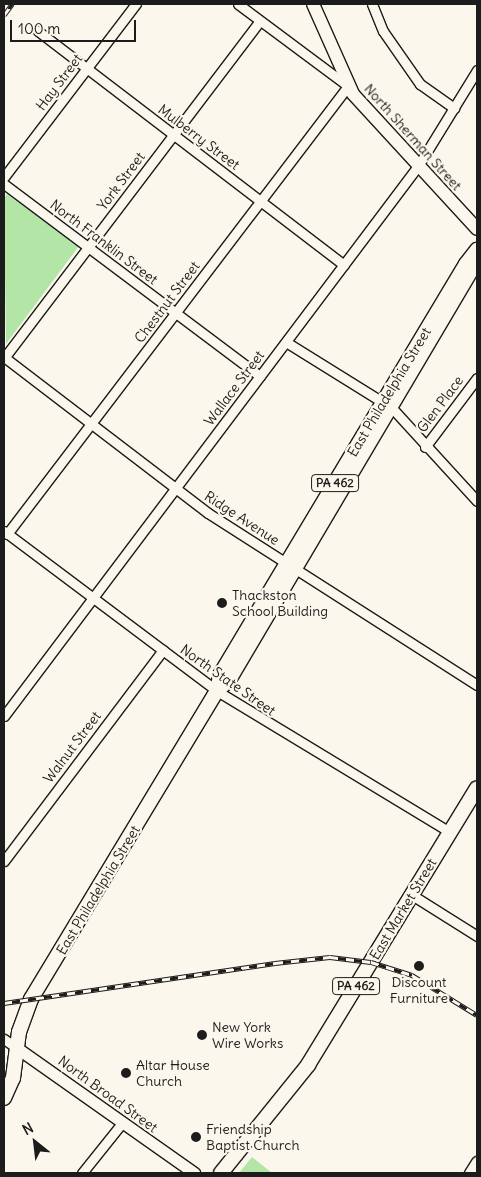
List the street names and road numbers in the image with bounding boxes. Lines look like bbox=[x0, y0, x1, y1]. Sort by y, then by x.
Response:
street label: Hay Street bbox=[32, 50, 86, 114]
street label: North Sherman Street bbox=[361, 80, 465, 194]
street label: Mulberry Street bbox=[155, 101, 243, 173]
street label: York Street bbox=[94, 149, 148, 213]
street label: North Franklin Street bbox=[47, 196, 161, 288]
street label: Chestnut Street bbox=[131, 258, 203, 346]
street label: East Philadelphia Street bbox=[344, 324, 434, 460]
street label: Wallace Street bbox=[200, 347, 268, 429]
street label: Glen Place bbox=[413, 373, 467, 435]
road number: PA 462 bbox=[310, 473, 360, 492]
street label: Ridge Avenue bbox=[201, 488, 283, 548]
street label: North State Street bbox=[177, 641, 279, 719]
street label: Walnut Street bbox=[40, 708, 104, 786]
street label: East Philadelphia Street bbox=[53, 822, 143, 958]
street label: East Market Street bbox=[366, 855, 440, 963]
road number: PA 462 bbox=[331, 976, 381, 996]
street label: North Broad Street bbox=[55, 1052, 161, 1136]

